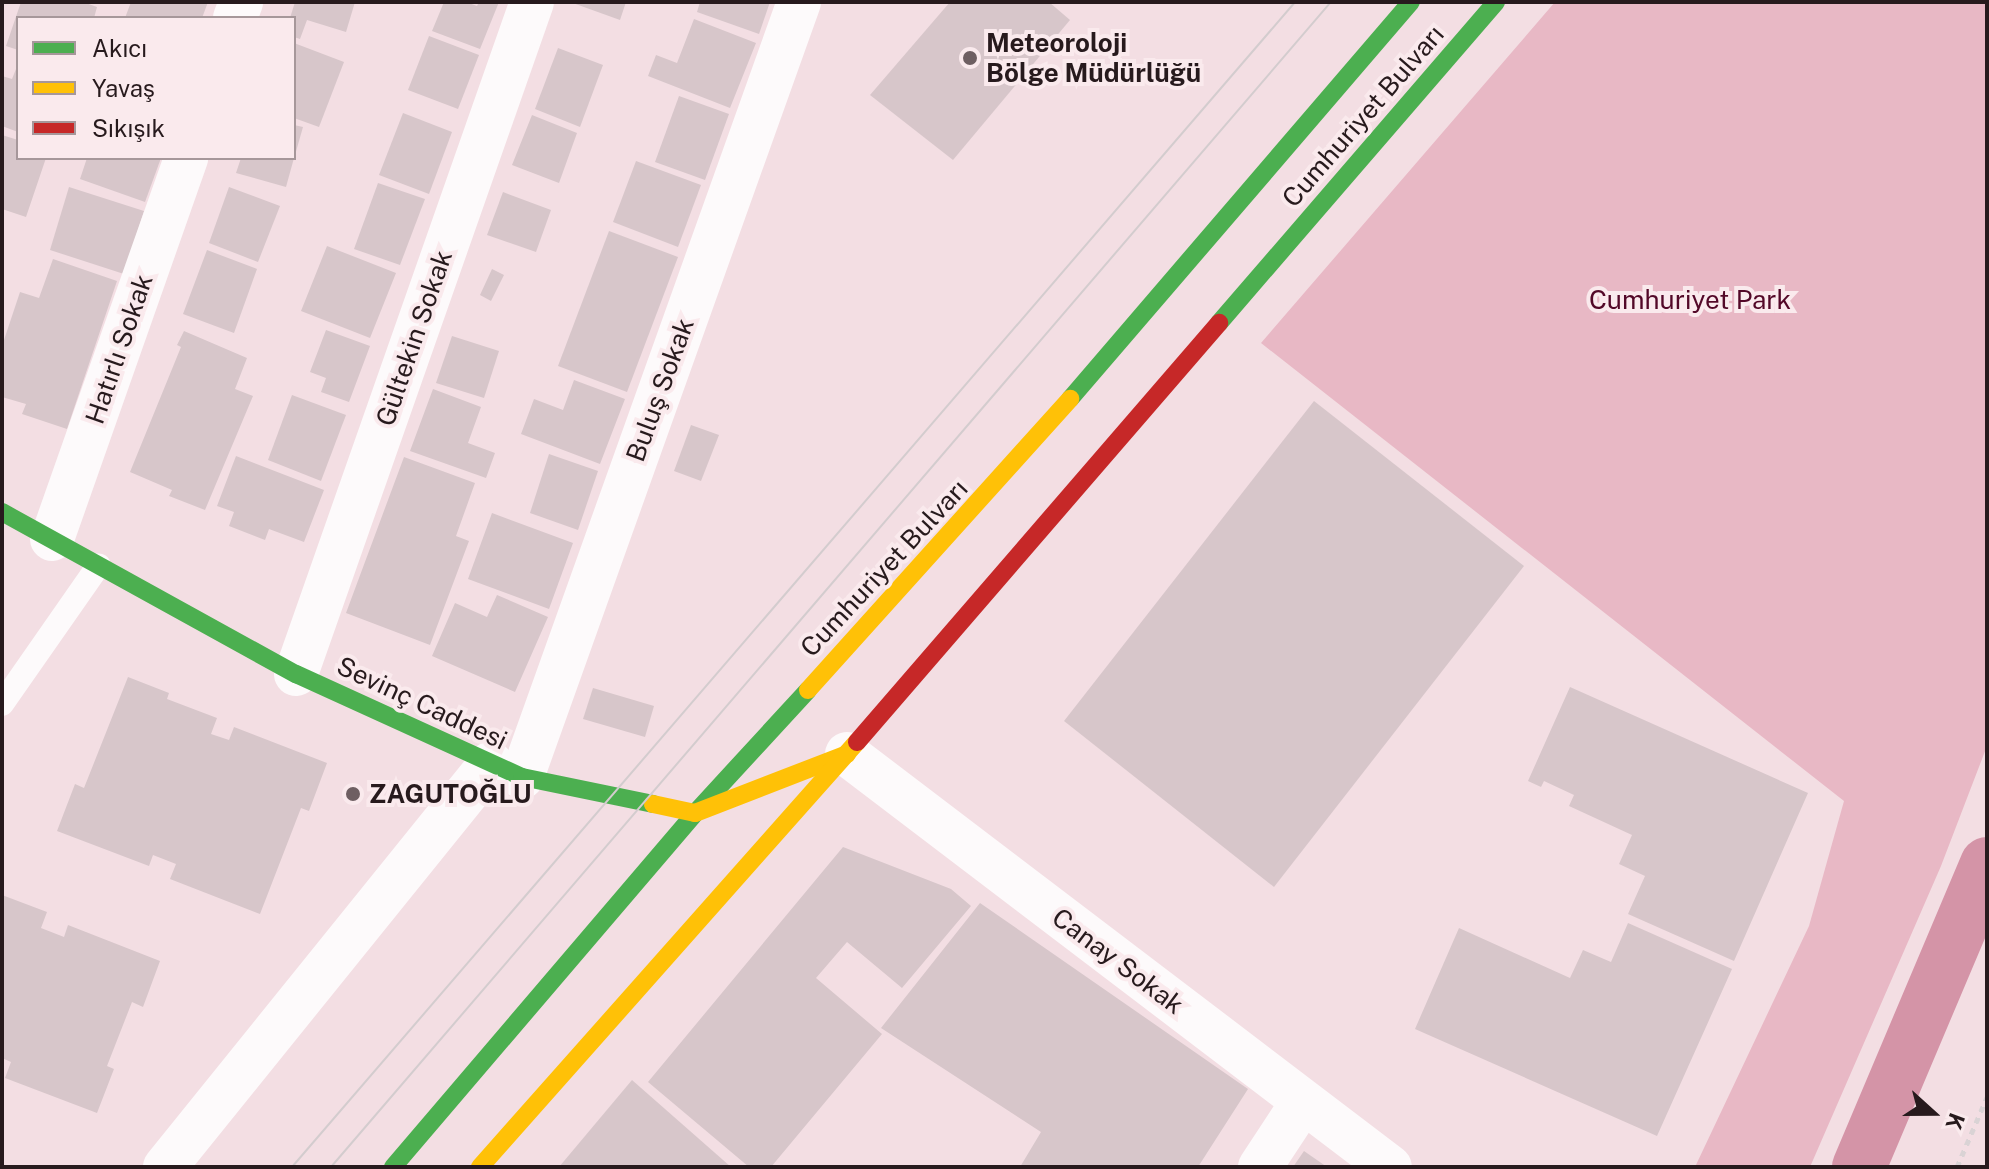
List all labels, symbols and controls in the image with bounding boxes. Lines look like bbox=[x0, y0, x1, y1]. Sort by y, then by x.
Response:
legend bbox=[16, 16, 296, 160]
street label: Cumhuriyet Bulvarı bbox=[1276, 19, 1450, 213]
place label: Meteoroloji Bölge Müdürlüğü bbox=[986, 27, 1201, 88]
text: Akıcı bbox=[92, 34, 147, 62]
marker: Meteoroloji Bölge Müdürlüğü bbox=[961, 49, 979, 67]
text: Yavaş bbox=[92, 74, 155, 102]
text: Sıkışık bbox=[92, 114, 165, 142]
street label: Gültekin Sokak bbox=[369, 246, 459, 430]
street label: Hatırlı Sokak bbox=[79, 270, 159, 428]
park label: Cumhuriyet Park bbox=[1589, 284, 1791, 316]
street label: Buluş Sokak bbox=[620, 314, 700, 466]
street label: Cumhuriyet Bulvarı bbox=[794, 473, 974, 663]
street label: Sevinç Caddesi bbox=[332, 650, 512, 756]
place label: ZAGUTOĞLU bbox=[369, 778, 532, 810]
marker: ZAGUTOĞLU bbox=[344, 785, 362, 803]
street label: Canay Sokak bbox=[1046, 901, 1190, 1021]
north arrow bbox=[1893, 1073, 1973, 1153]
text: K bbox=[1940, 1110, 1970, 1134]

